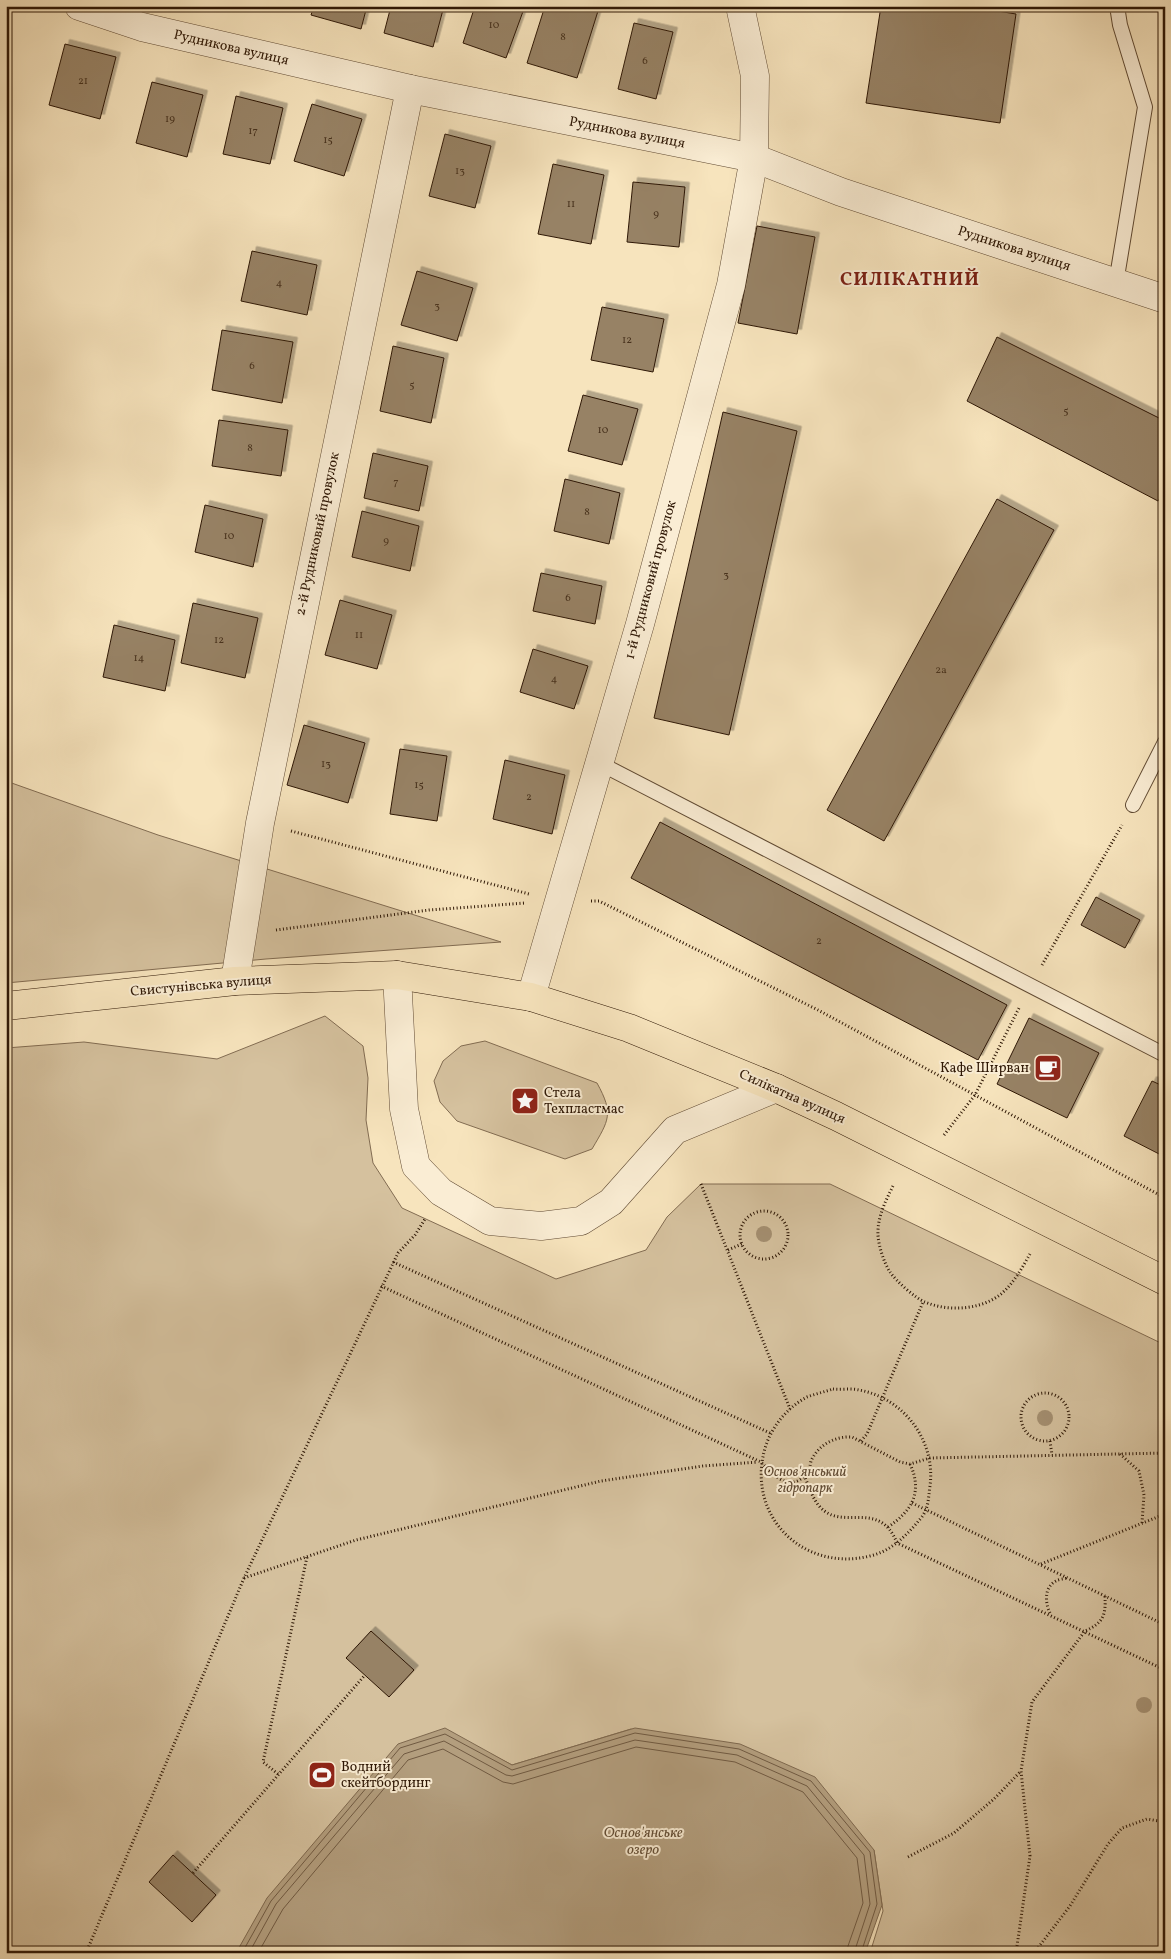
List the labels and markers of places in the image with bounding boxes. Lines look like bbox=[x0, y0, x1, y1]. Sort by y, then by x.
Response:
cafe icon: Кафе Ширван bbox=[1033, 1053, 1063, 1083]
place label: Кафе Ширван bbox=[940, 1059, 1029, 1078]
place label: Стела Техпластмас bbox=[544, 1084, 624, 1119]
place icon: Стела Техпластмас bbox=[510, 1086, 540, 1116]
place label: Водний скейтбординг bbox=[341, 1758, 431, 1793]
sports icon: Водний скейтбординг bbox=[307, 1760, 337, 1790]

